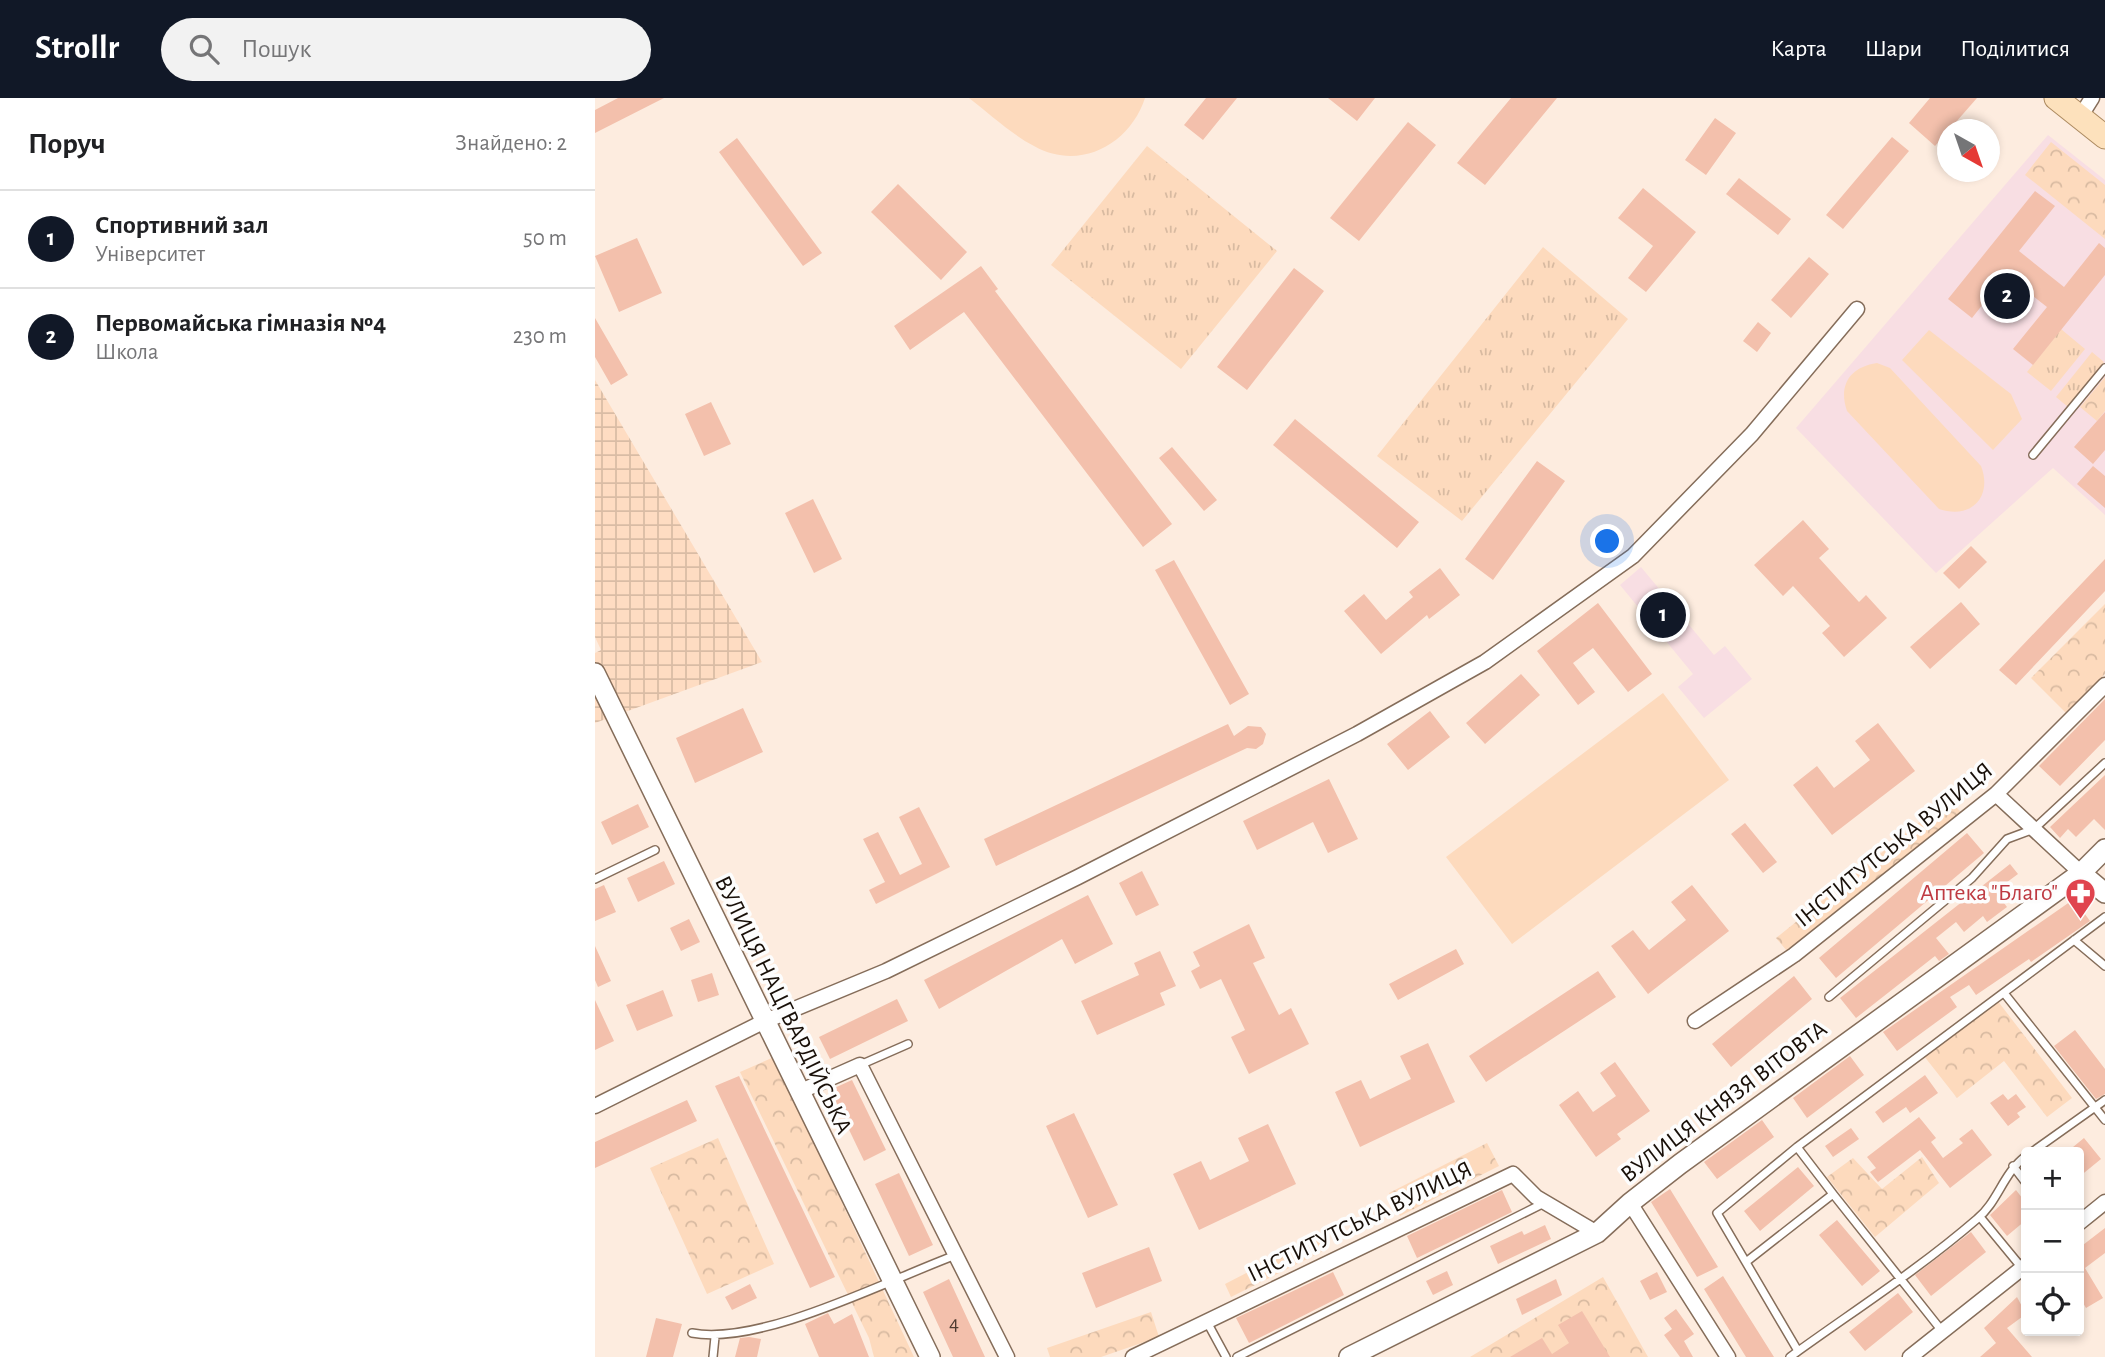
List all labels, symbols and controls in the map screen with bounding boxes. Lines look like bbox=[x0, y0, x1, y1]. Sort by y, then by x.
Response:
search box bbox=[161, 18, 651, 81]
icon: search bbox=[185, 30, 223, 68]
text: Strollr bbox=[35, 32, 119, 65]
text: Пошук bbox=[241, 36, 311, 62]
text: Карта bbox=[1770, 37, 1827, 61]
text: Шари bbox=[1865, 37, 1922, 61]
text: Поділитися bbox=[1960, 37, 2070, 61]
north arrow bbox=[1937, 119, 2000, 182]
text: Поруч bbox=[28, 129, 106, 159]
text: Знайдено: 2 bbox=[455, 132, 567, 155]
text: Спортивний зал bbox=[95, 212, 269, 238]
text: 1 bbox=[47, 227, 55, 250]
text: 50 m bbox=[523, 227, 567, 250]
text: Університет bbox=[95, 243, 205, 266]
pin: 2 bbox=[1984, 270, 2030, 322]
text: Первомайська гімназія №4 bbox=[95, 310, 386, 336]
text: 2 bbox=[46, 325, 56, 348]
text: 230 m bbox=[513, 325, 567, 348]
text: Школа bbox=[95, 341, 159, 364]
your location bbox=[1590, 524, 1624, 558]
pin: 1 bbox=[1640, 589, 1686, 641]
street label: ІНСТИТУТСЬКА ВУЛИЦЯ bbox=[1791, 758, 1997, 932]
street label: ВУЛИЦЯ НАЦГВАРДІЙСЬКА bbox=[710, 872, 856, 1138]
pharmacy icon: Аптека "Благо" bbox=[2064, 876, 2098, 920]
place label: Аптека "Благо" bbox=[1920, 881, 2058, 905]
street label: ВУЛИЦЯ КНЯЗЯ ВІТОВТА bbox=[1617, 1017, 1831, 1187]
map controls bbox=[2021, 1147, 2084, 1336]
button: + bbox=[2021, 1147, 2084, 1210]
street label: ІНСТИТУТСЬКА ВУЛИЦЯ bbox=[1244, 1157, 1476, 1287]
button: − bbox=[2021, 1210, 2084, 1273]
button: locate bbox=[2021, 1273, 2084, 1336]
house number: 4 bbox=[949, 1313, 959, 1334]

